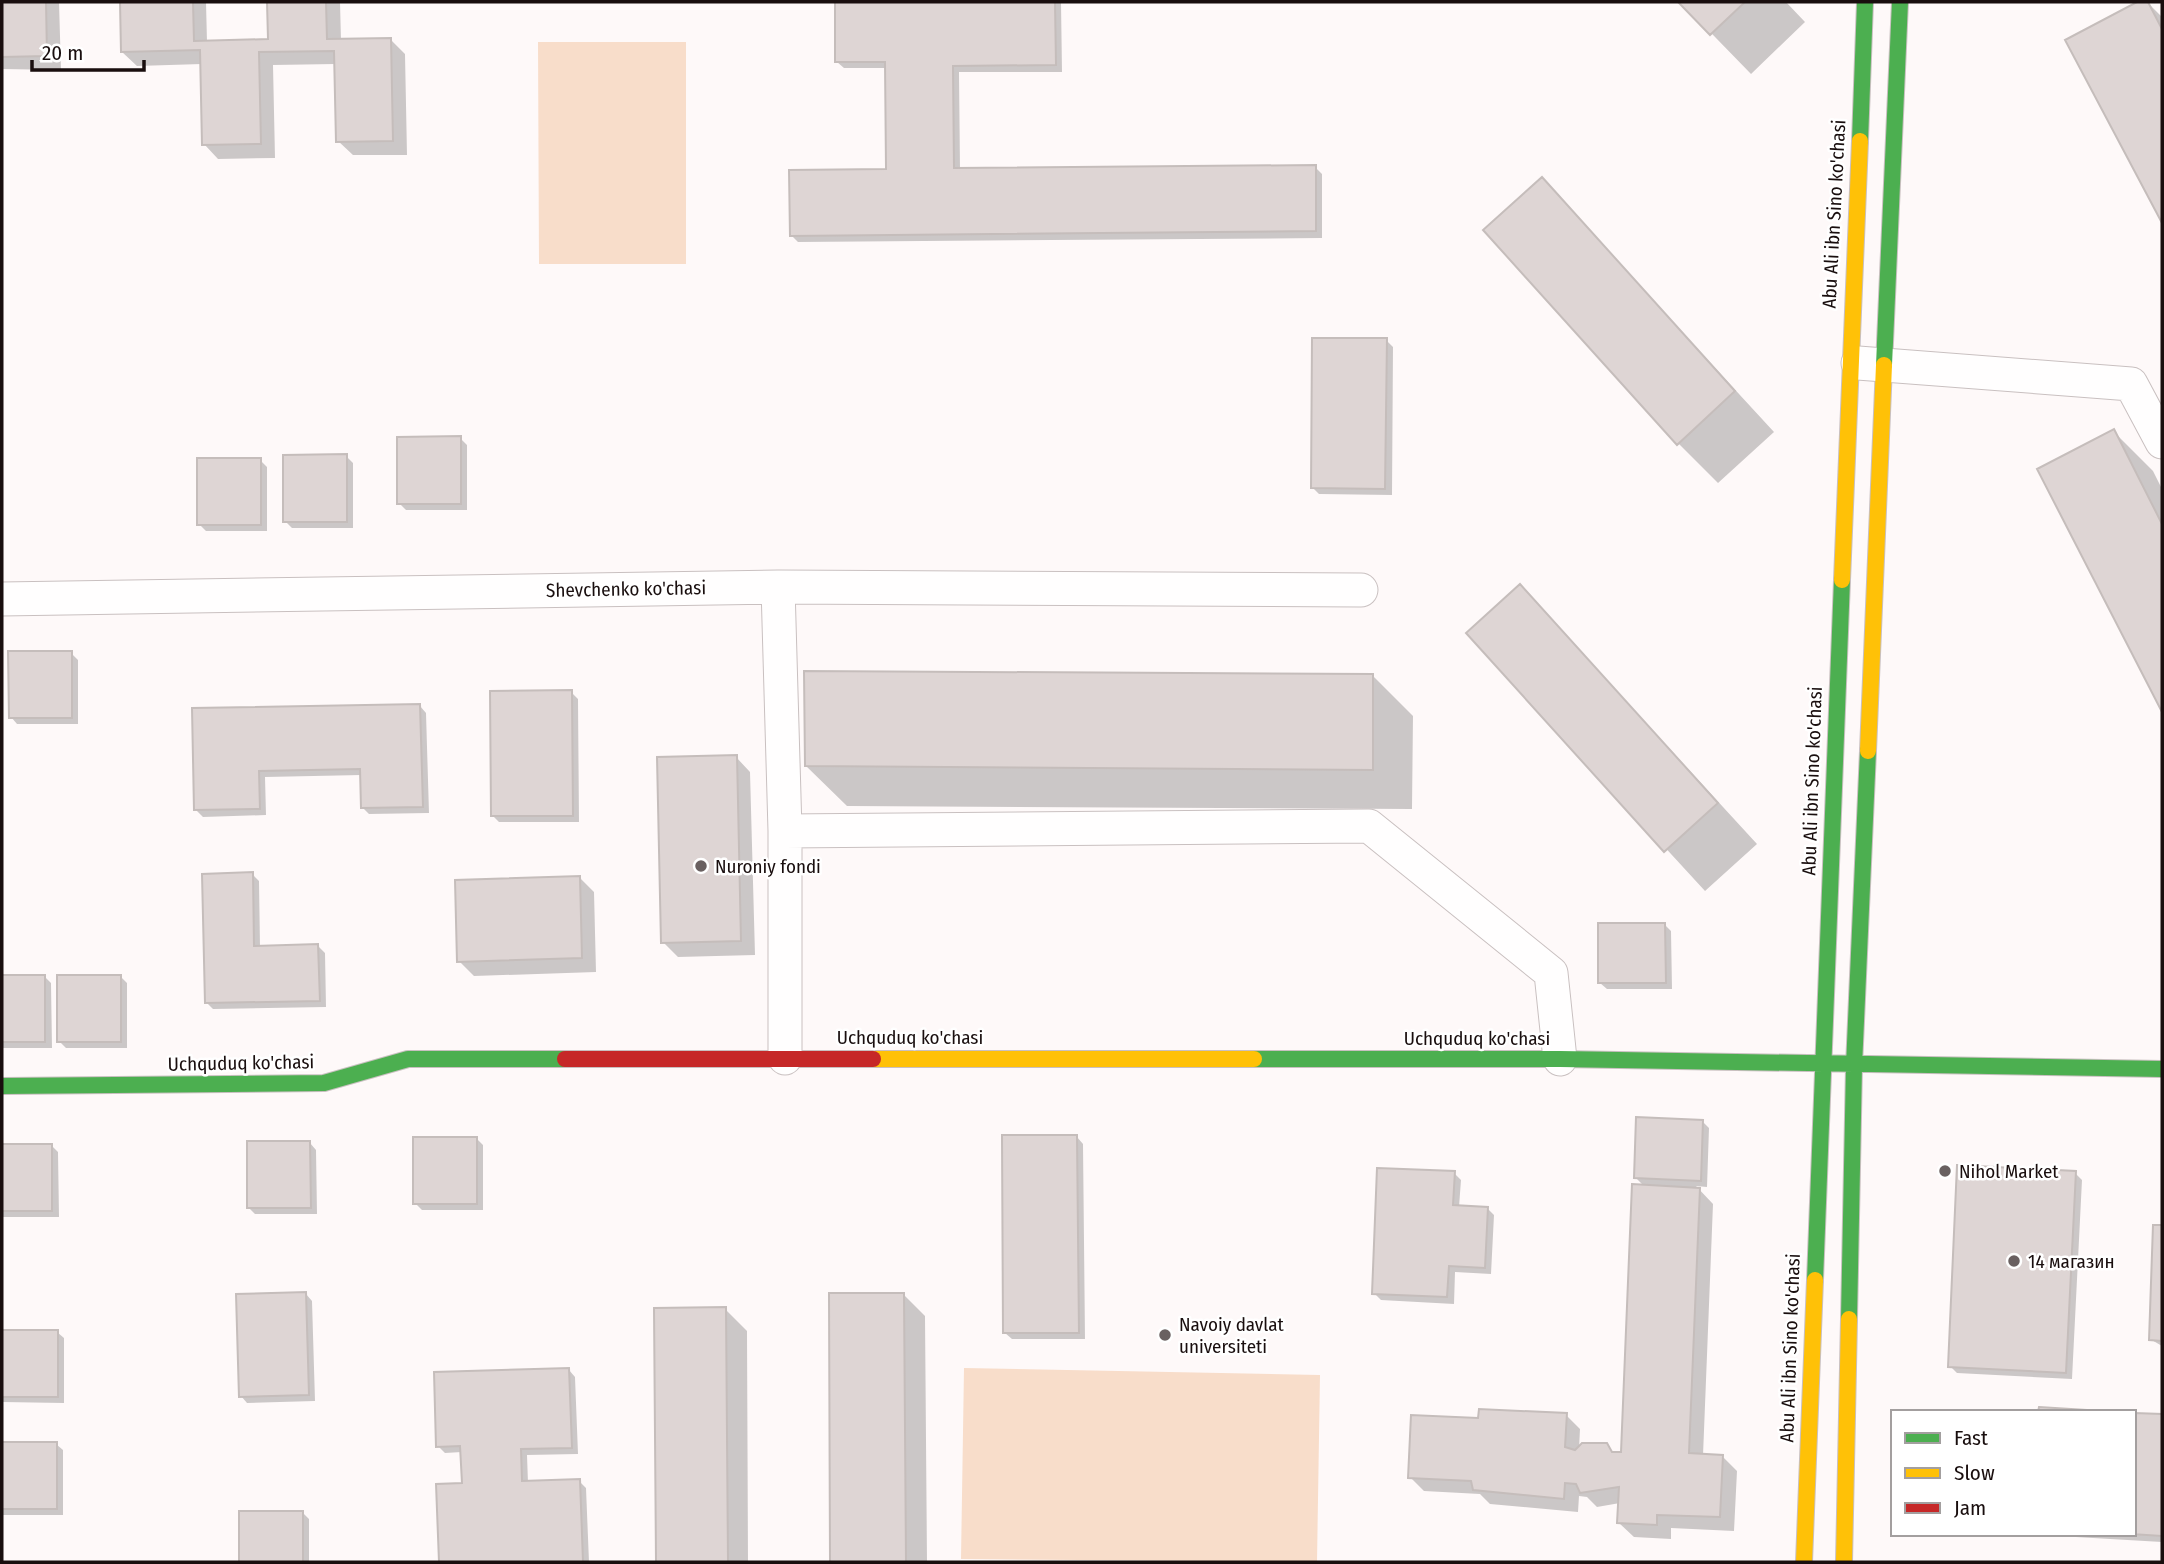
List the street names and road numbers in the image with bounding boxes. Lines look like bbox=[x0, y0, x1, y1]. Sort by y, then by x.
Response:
street label: Abu Ali ibn Sino ko'chasi bbox=[1818, 119, 1850, 309]
street label: Shevchenko ko'chasi bbox=[546, 576, 706, 602]
street label: Abu Ali ibn Sino ko'chasi bbox=[1797, 686, 1827, 876]
street label: Uchquduq ko'chasi bbox=[837, 1026, 983, 1049]
street label: Uchquduq ko'chasi bbox=[1404, 1027, 1550, 1050]
street label: Uchquduq ko'chasi bbox=[168, 1050, 314, 1076]
street label: Abu Ali ibn Sino ko'chasi bbox=[1775, 1253, 1805, 1443]

